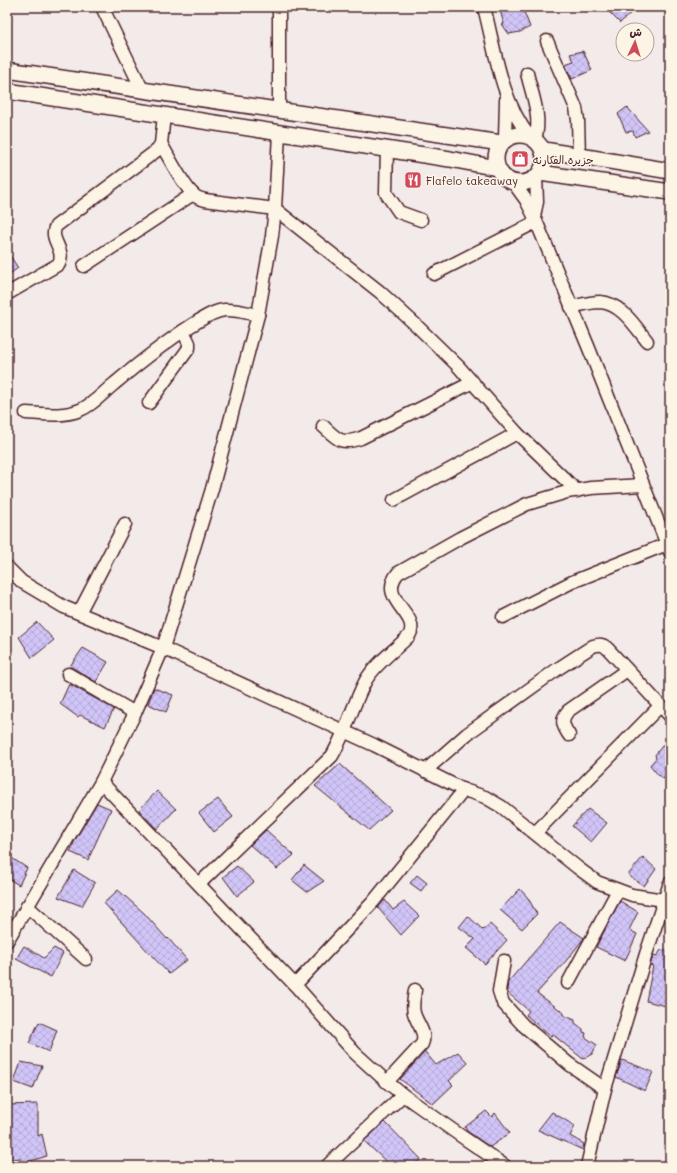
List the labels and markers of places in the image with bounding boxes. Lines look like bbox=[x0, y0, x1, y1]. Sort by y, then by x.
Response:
shop icon: جزيره الفكارنه bbox=[510, 149, 530, 169]
place label: جزيره الفكارنه bbox=[533, 152, 594, 167]
restaurant icon: Flafelo takeaway bbox=[403, 170, 423, 190]
place label: Flafelo takeaway bbox=[426, 173, 518, 188]

